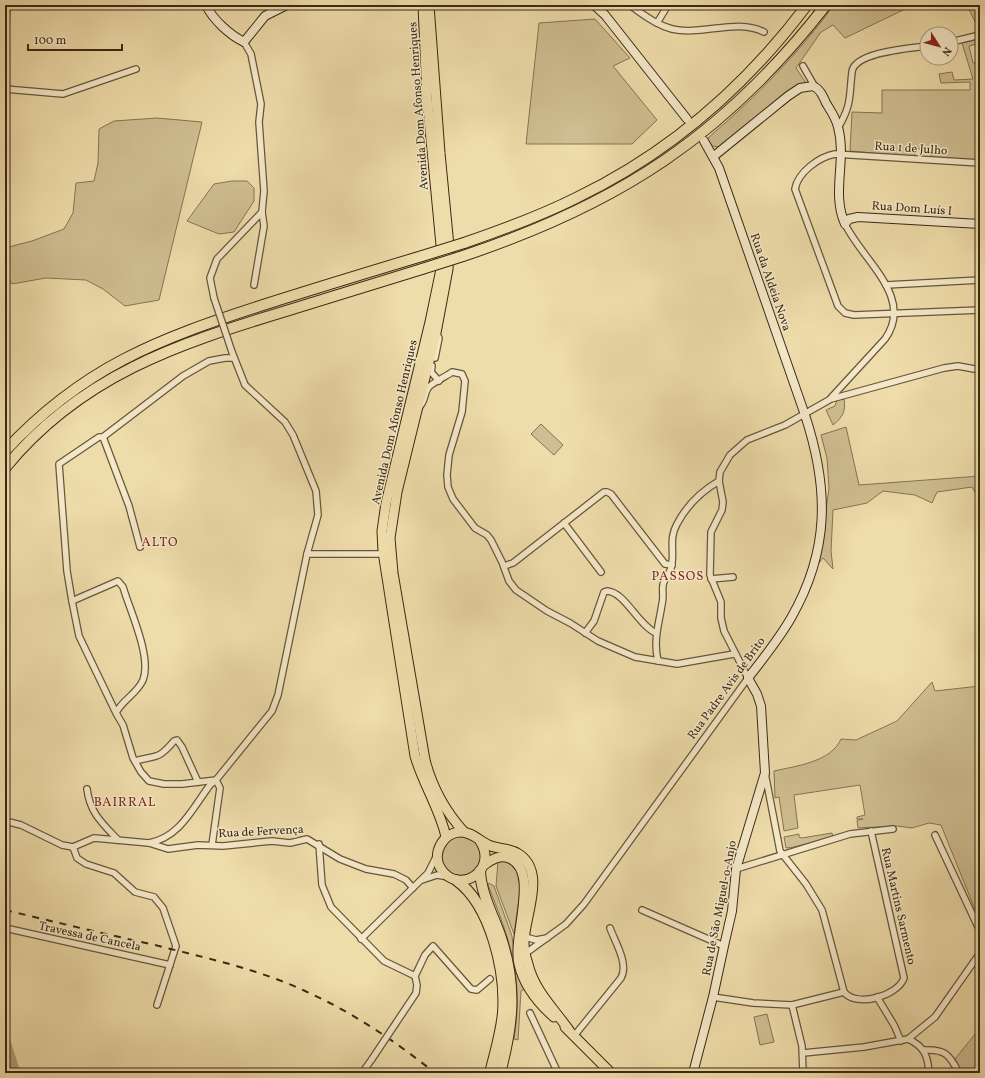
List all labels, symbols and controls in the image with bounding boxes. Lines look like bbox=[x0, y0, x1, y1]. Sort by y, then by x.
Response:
street label: Avenida Dom Afonso Henriques bbox=[405, 21, 433, 190]
scale bar bbox=[28, 26, 122, 52]
north arrow bbox=[919, 26, 959, 66]
text: 100 m bbox=[34, 33, 67, 49]
text: N bbox=[937, 43, 954, 59]
street label: Rua 1 de Julho bbox=[874, 138, 948, 160]
street label: Rua Dom Luís I bbox=[871, 198, 953, 220]
street label: Rua da Aldeia Nova bbox=[746, 231, 794, 333]
street label: Avenida Dom Afonso Henriques bbox=[368, 338, 422, 506]
district label: ALTO bbox=[142, 534, 178, 552]
district label: PASSOS bbox=[651, 568, 705, 586]
street label: Rua Padre Avis de Brito bbox=[684, 634, 769, 743]
district label: BAIRRAL bbox=[94, 794, 156, 812]
street label: Rua de Fervença bbox=[218, 822, 304, 842]
street label: Rua de São Miguel-o-Anjo bbox=[699, 839, 741, 977]
street label: Rua Martins Sarmento bbox=[877, 846, 919, 966]
street label: Travessa de Cancela bbox=[37, 918, 142, 956]

